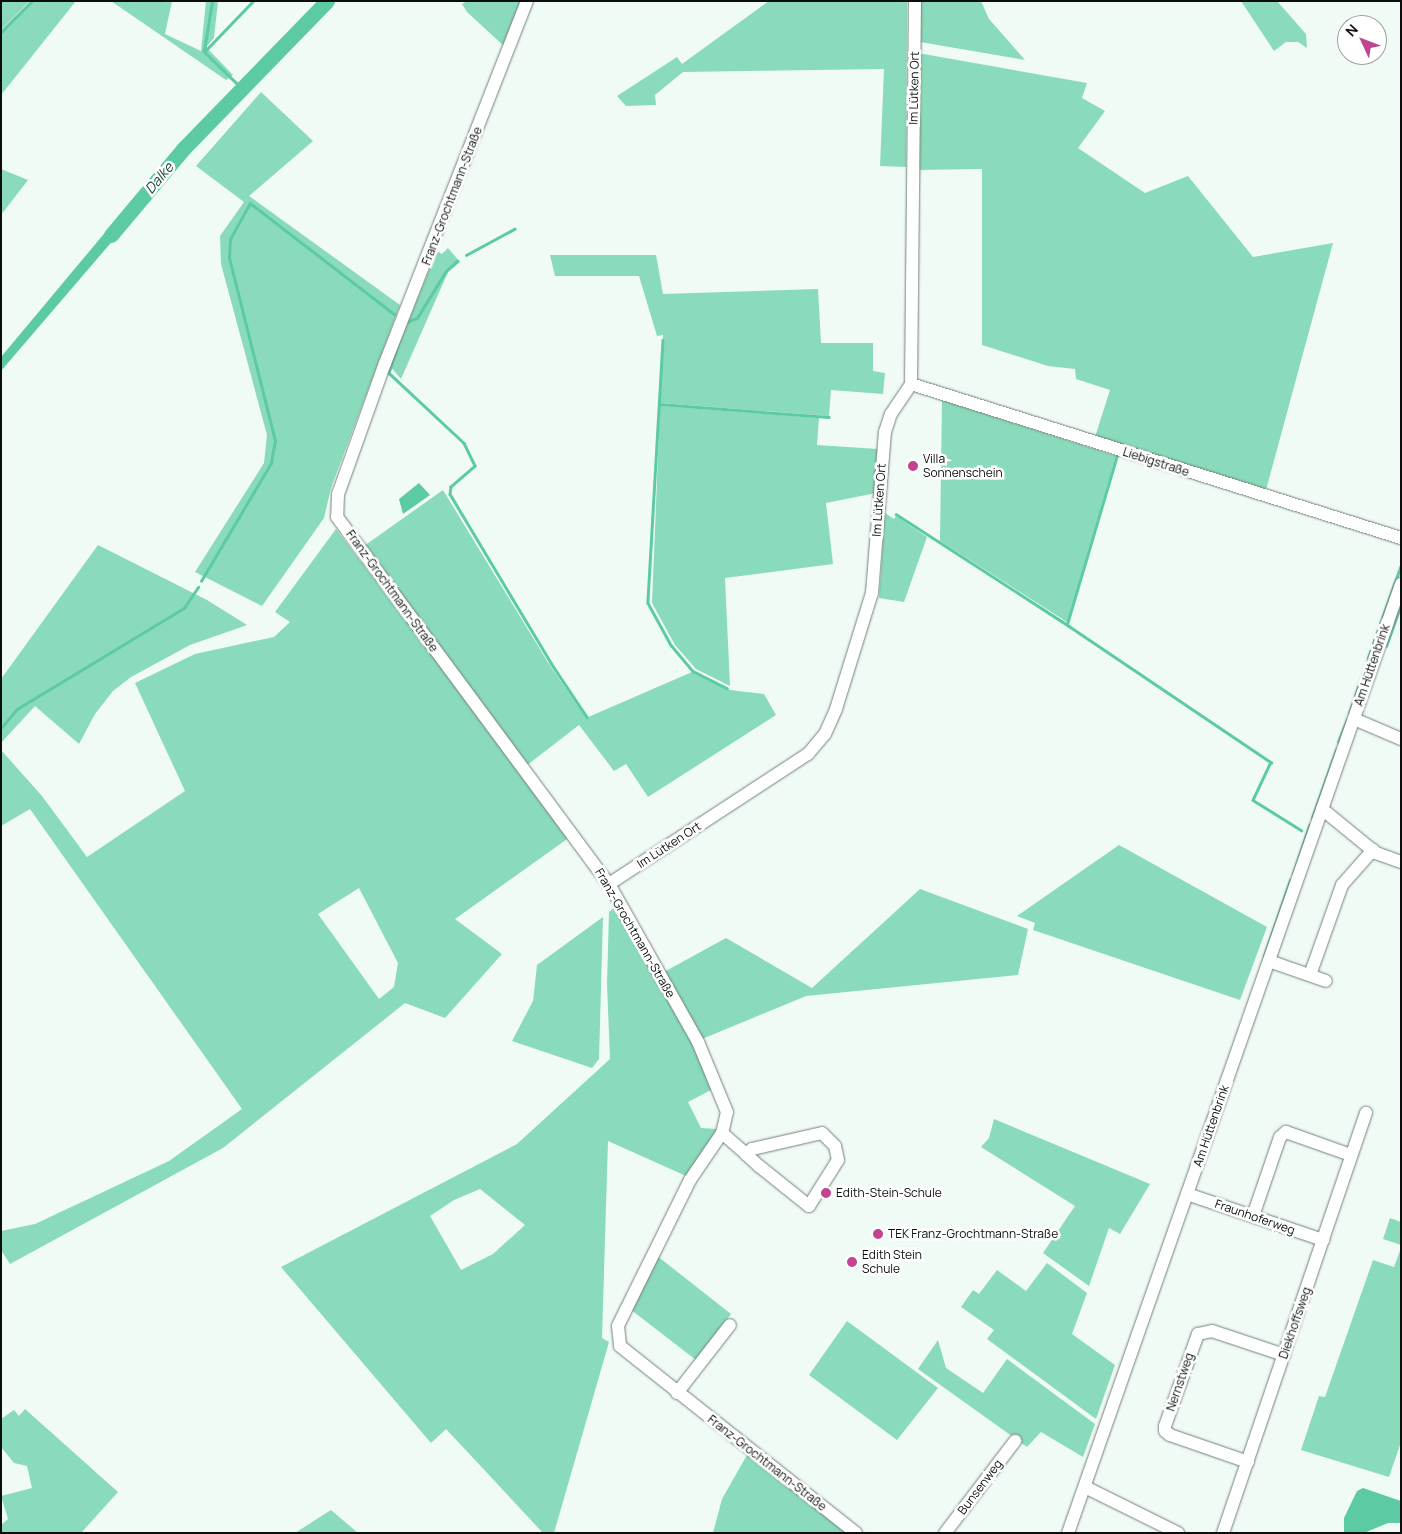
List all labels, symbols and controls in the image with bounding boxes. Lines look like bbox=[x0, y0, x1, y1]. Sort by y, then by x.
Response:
north arrow bbox=[1337, 15, 1387, 65]
text: N bbox=[1341, 20, 1362, 40]
street label: Im Lütken Ort bbox=[906, 51, 922, 125]
street label: Franz-Grochtmann-Straße bbox=[419, 125, 485, 267]
water label: Dalke bbox=[141, 159, 177, 197]
street label: Liebigstraße bbox=[1121, 444, 1191, 480]
place label: Villa Sonnenschein bbox=[923, 452, 1003, 480]
marker: Villa Sonnenschein bbox=[907, 460, 919, 472]
street label: Im Lütken Ort bbox=[869, 463, 889, 537]
street label: Franz-Grochtmann-Straße bbox=[343, 527, 441, 655]
street label: Am Hüttenbrink bbox=[1351, 622, 1393, 708]
street label: Im Lütken Ort bbox=[634, 819, 704, 871]
street label: Franz-Grochtmann-Straße bbox=[592, 866, 678, 1000]
street label: Am Hüttenbrink bbox=[1190, 1083, 1232, 1169]
place label: Edith-Stein-Schule bbox=[836, 1186, 942, 1200]
marker: Edith-Stein-Schule bbox=[820, 1187, 832, 1199]
street label: Fraunhoferweg bbox=[1213, 1197, 1297, 1237]
place label: TEK Franz-Grochtmann-Straße bbox=[888, 1227, 1058, 1241]
marker: TEK Franz-Grochtmann-Straße bbox=[872, 1228, 884, 1240]
place label: Edith Stein Schule bbox=[862, 1248, 922, 1276]
marker: Edith Stein Schule bbox=[846, 1256, 858, 1268]
street label: Diekhoffsweg bbox=[1276, 1285, 1314, 1361]
street label: Nernstweg bbox=[1163, 1351, 1197, 1413]
street label: Franz-Grochtmann-Straße bbox=[705, 1412, 829, 1514]
street label: Bunsenweg bbox=[955, 1457, 1005, 1517]

